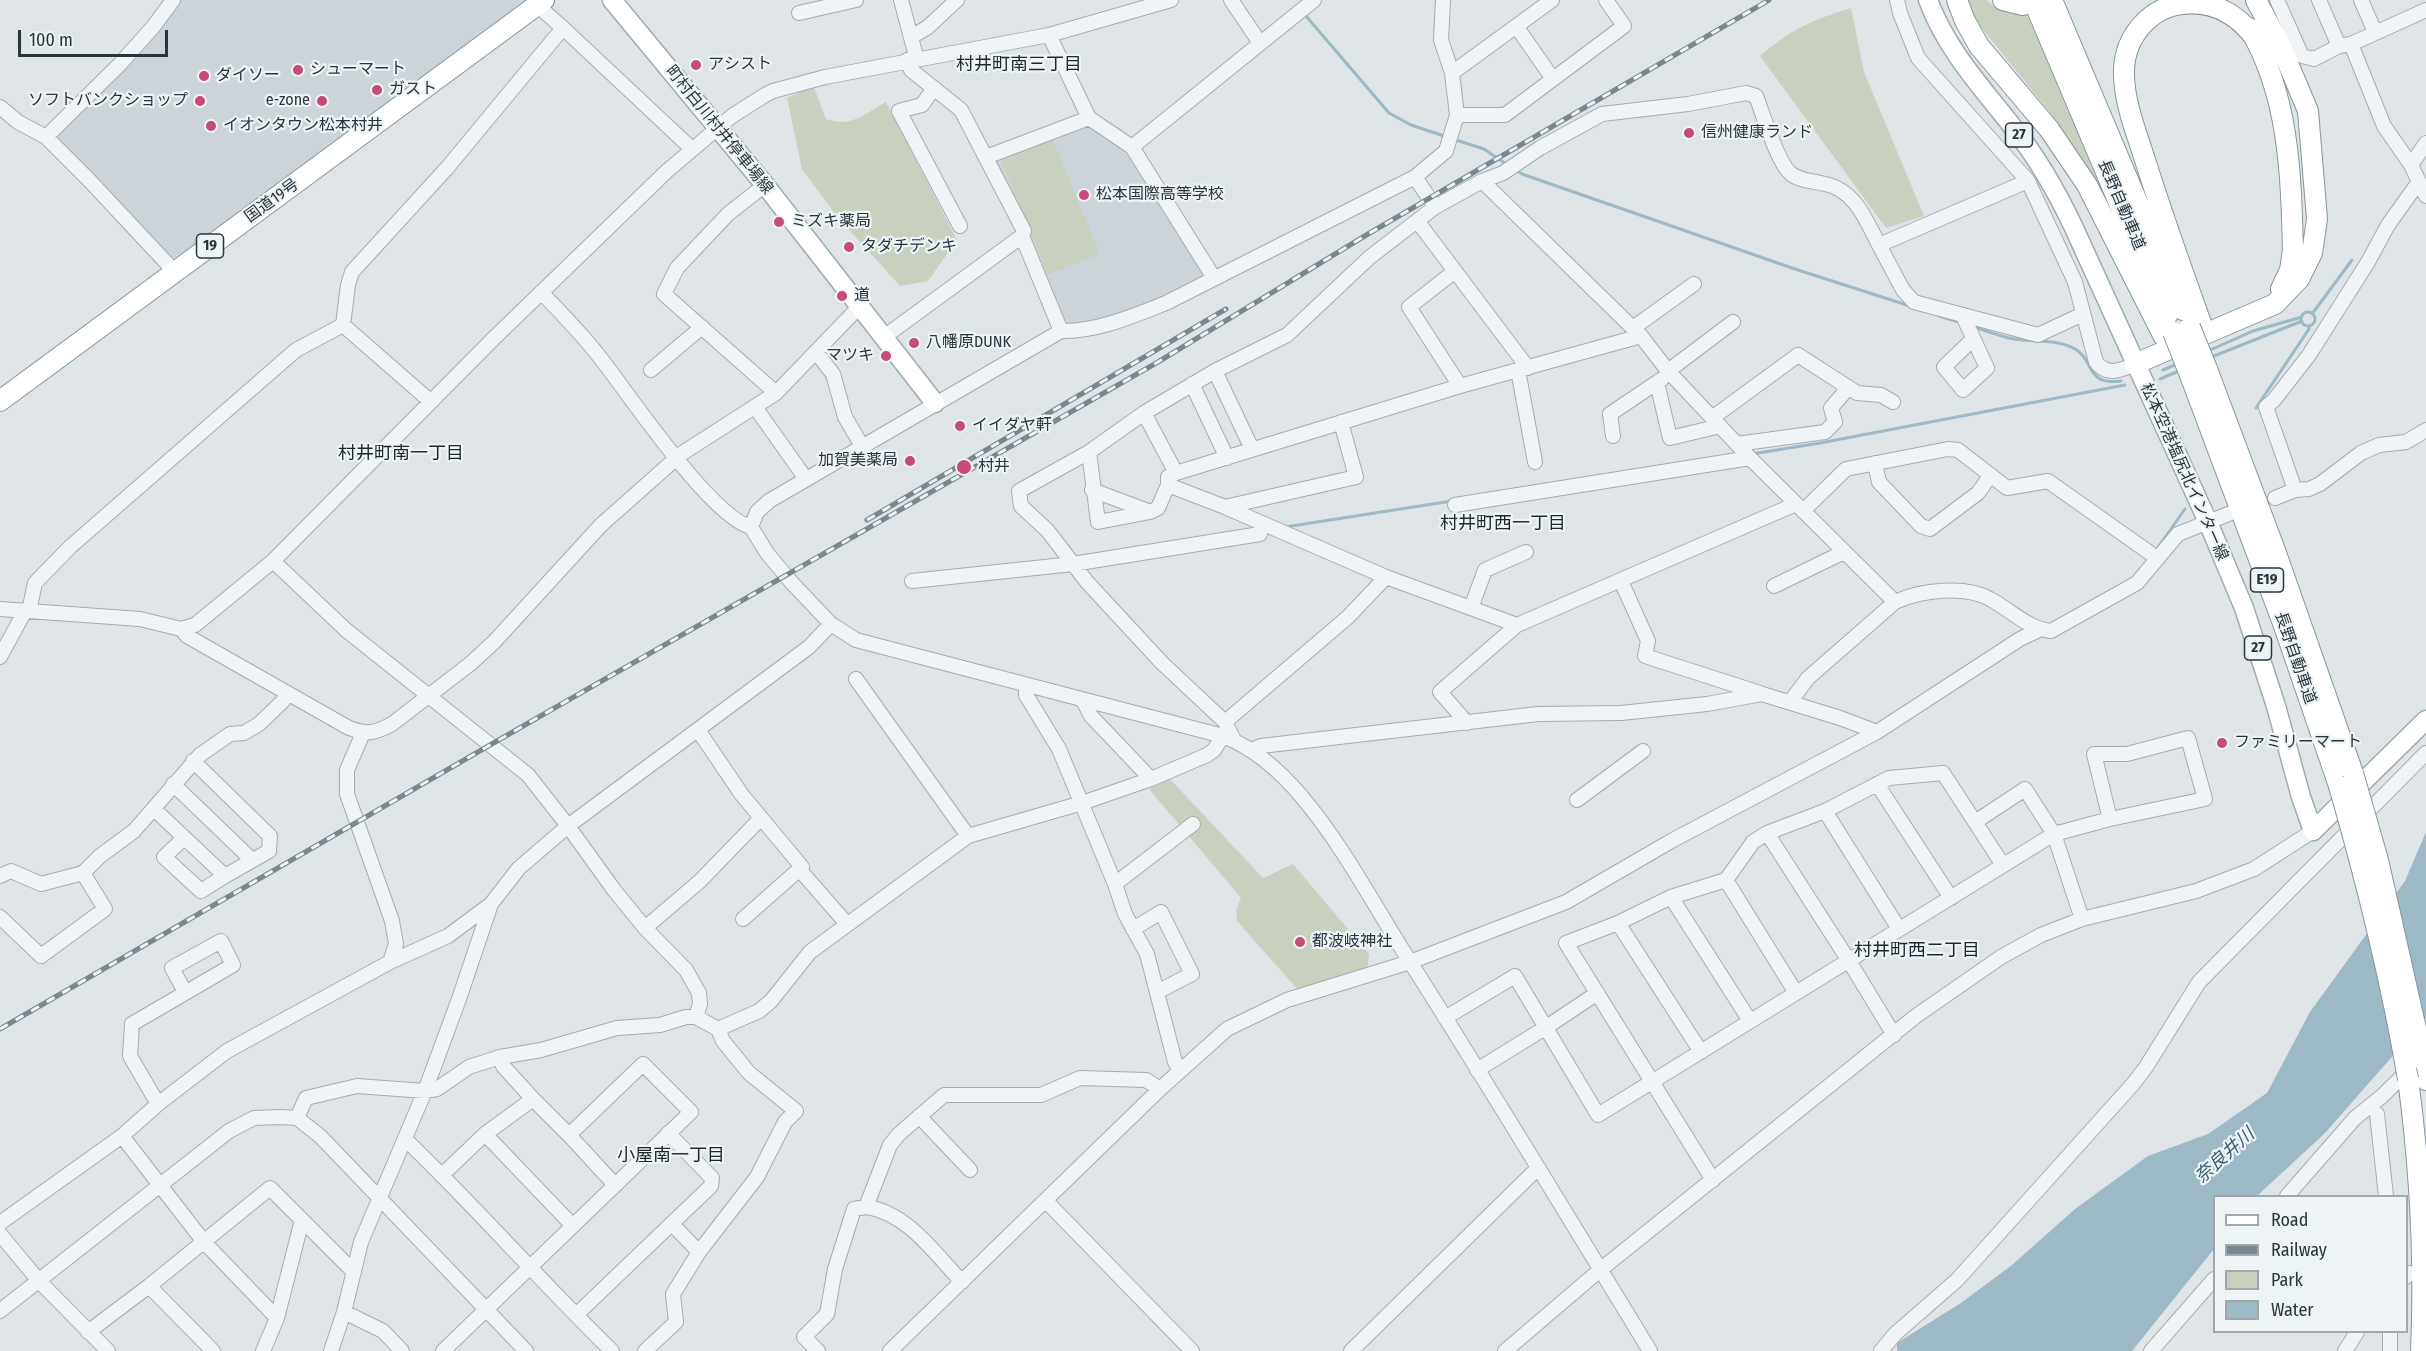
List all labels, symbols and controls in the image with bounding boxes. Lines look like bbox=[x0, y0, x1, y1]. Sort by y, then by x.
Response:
scale bar bbox=[21, 18, 171, 56]
text: 100 m bbox=[29, 29, 73, 51]
district label: 村井町南三丁目 bbox=[956, 54, 1082, 76]
place label: アシスト bbox=[708, 55, 772, 75]
marker: アシスト bbox=[689, 58, 703, 72]
place label: シューマート bbox=[310, 60, 406, 80]
street label: 町村白川村井停車場線 bbox=[661, 62, 777, 198]
marker: シューマート bbox=[291, 63, 305, 77]
place label: ダイソー bbox=[216, 66, 280, 86]
marker: ダイソー bbox=[197, 69, 211, 83]
place label: ガスト bbox=[389, 80, 437, 100]
marker: ガスト bbox=[370, 83, 384, 97]
place label: ソフトバンクショップ bbox=[28, 91, 188, 111]
place label: e-zone bbox=[266, 91, 310, 111]
marker: ソフトバンクショップ bbox=[193, 94, 207, 108]
marker: e-zone bbox=[315, 94, 329, 108]
place label: イオンタウン松本村井 bbox=[223, 116, 383, 136]
marker: イオンタウン松本村井 bbox=[204, 119, 218, 133]
place label: 信州健康ランド bbox=[1701, 123, 1813, 143]
road number: 27 bbox=[2006, 123, 2032, 147]
marker: 信州健康ランド bbox=[1682, 126, 1696, 140]
street label: 長野自動車道 bbox=[2093, 157, 2149, 253]
street label: 国道19号 bbox=[241, 175, 303, 227]
place label: 松本国際高等学校 bbox=[1096, 185, 1224, 205]
marker: 松本国際高等学校 bbox=[1077, 188, 1091, 202]
place label: ミズキ薬局 bbox=[791, 212, 871, 232]
marker: ミズキ薬局 bbox=[772, 215, 786, 229]
road number: 19 bbox=[196, 234, 224, 258]
place label: タダチデンキ bbox=[861, 237, 957, 257]
marker: タダチデンキ bbox=[842, 240, 856, 254]
place label: 道 bbox=[854, 286, 870, 306]
marker: 道 bbox=[835, 289, 849, 303]
place label: 八幡原DUNK bbox=[926, 333, 1011, 353]
marker: 八幡原DUNK bbox=[907, 336, 921, 350]
place label: マツキ bbox=[826, 346, 874, 366]
marker: マツキ bbox=[879, 349, 893, 363]
street label: 松本空港塩尻北インター線 bbox=[2136, 380, 2232, 564]
place label: イイダヤ軒 bbox=[972, 416, 1052, 436]
marker: イイダヤ軒 bbox=[953, 419, 967, 433]
district label: 村井町南一丁目 bbox=[338, 443, 464, 465]
place label: 加賀美薬局 bbox=[818, 451, 898, 471]
marker: 加賀美薬局 bbox=[903, 454, 917, 468]
place label: 村井 bbox=[978, 457, 1010, 477]
marker: 村井 bbox=[955, 458, 973, 476]
district label: 村井町西一丁目 bbox=[1440, 513, 1566, 535]
road number: E19 bbox=[2250, 568, 2284, 592]
street label: 長野自動車道 bbox=[2270, 609, 2320, 707]
road number: 27 bbox=[2244, 636, 2272, 660]
place label: ファミリーマート bbox=[2234, 733, 2362, 753]
marker: ファミリーマート bbox=[2215, 736, 2229, 750]
place label: 都波岐神社 bbox=[1312, 932, 1392, 952]
marker: 都波岐神社 bbox=[1293, 935, 1307, 949]
district label: 村井町西二丁目 bbox=[1854, 940, 1980, 962]
water label: 奈良井川 bbox=[2191, 1124, 2259, 1188]
district label: 小屋南一丁目 bbox=[617, 1145, 725, 1167]
legend bbox=[2213, 1195, 2408, 1333]
text: Road bbox=[2271, 1209, 2308, 1231]
text: Railway bbox=[2271, 1239, 2327, 1261]
text: Park bbox=[2271, 1269, 2303, 1291]
text: Water bbox=[2271, 1299, 2314, 1321]

